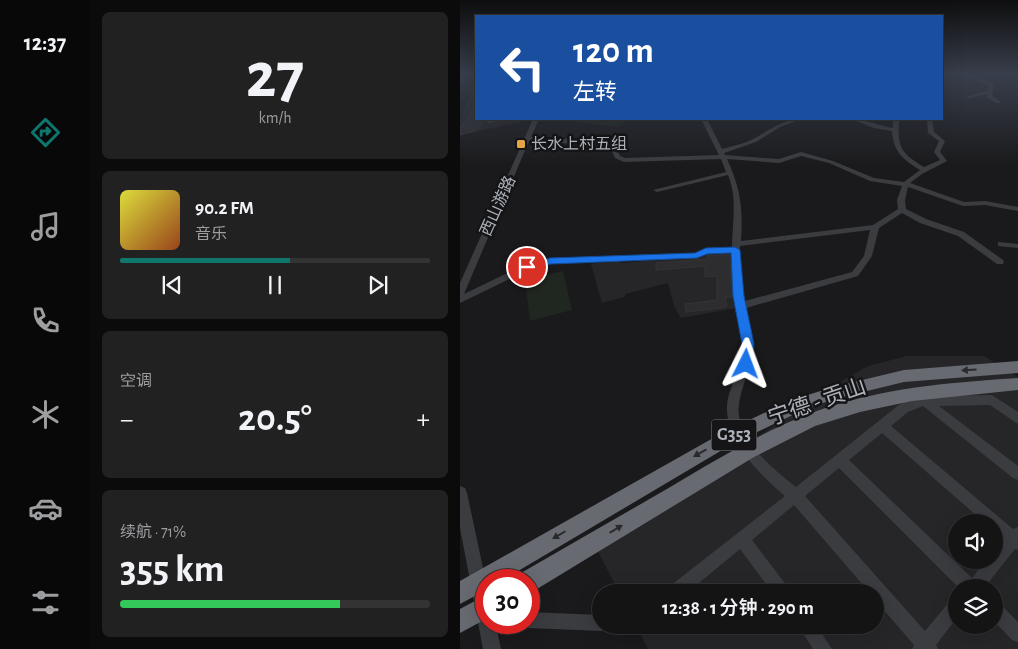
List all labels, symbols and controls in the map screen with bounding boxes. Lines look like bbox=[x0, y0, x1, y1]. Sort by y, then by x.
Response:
text: 12:37 bbox=[24, 32, 66, 54]
text: 120 m bbox=[573, 34, 654, 69]
icon: left bbox=[490, 35, 555, 100]
text: 27 bbox=[246, 44, 304, 109]
text: 左转 bbox=[573, 81, 617, 103]
text: km/h bbox=[258, 110, 292, 126]
icon: directions bbox=[28, 115, 63, 150]
place label: 长水上村五组 bbox=[531, 135, 627, 152]
marker: 长水上村五组 bbox=[515, 138, 527, 150]
street label: 西山游路 bbox=[477, 173, 518, 238]
text: 90.2 FM bbox=[195, 199, 254, 218]
icon: music bbox=[28, 209, 63, 244]
text: 音乐 bbox=[195, 226, 227, 242]
pin bbox=[506, 246, 548, 288]
icon: arrive bbox=[513, 253, 541, 281]
icon: previous bbox=[158, 271, 186, 299]
icon: pause bbox=[261, 271, 289, 299]
icon: next bbox=[364, 271, 392, 299]
icon: phone bbox=[28, 303, 63, 338]
position arrow bbox=[719, 337, 771, 389]
one-way arrow bbox=[961, 366, 977, 374]
text: 空调 bbox=[120, 373, 152, 389]
street label: 宁德 - 贡山 bbox=[765, 374, 869, 429]
icon: climate bbox=[28, 397, 63, 432]
text: 20.5° bbox=[238, 400, 312, 438]
text: − bbox=[120, 406, 133, 434]
text: + bbox=[417, 406, 430, 434]
road number: G353 bbox=[712, 420, 756, 450]
one-way arrow bbox=[693, 449, 707, 458]
icon: car bbox=[28, 491, 63, 526]
map controls bbox=[948, 514, 1003, 634]
button: sound bbox=[948, 514, 1003, 569]
text: 续航 · 71% bbox=[120, 524, 186, 540]
one-way arrow bbox=[609, 525, 622, 534]
one-way arrow bbox=[553, 530, 566, 539]
text: 355 km bbox=[120, 551, 224, 589]
speed limit sign: 30 bbox=[475, 569, 540, 634]
button: layers bbox=[948, 579, 1003, 634]
icon: filters bbox=[28, 585, 63, 620]
text: 12:38 · 1 分钟 · 290 m bbox=[662, 599, 814, 618]

